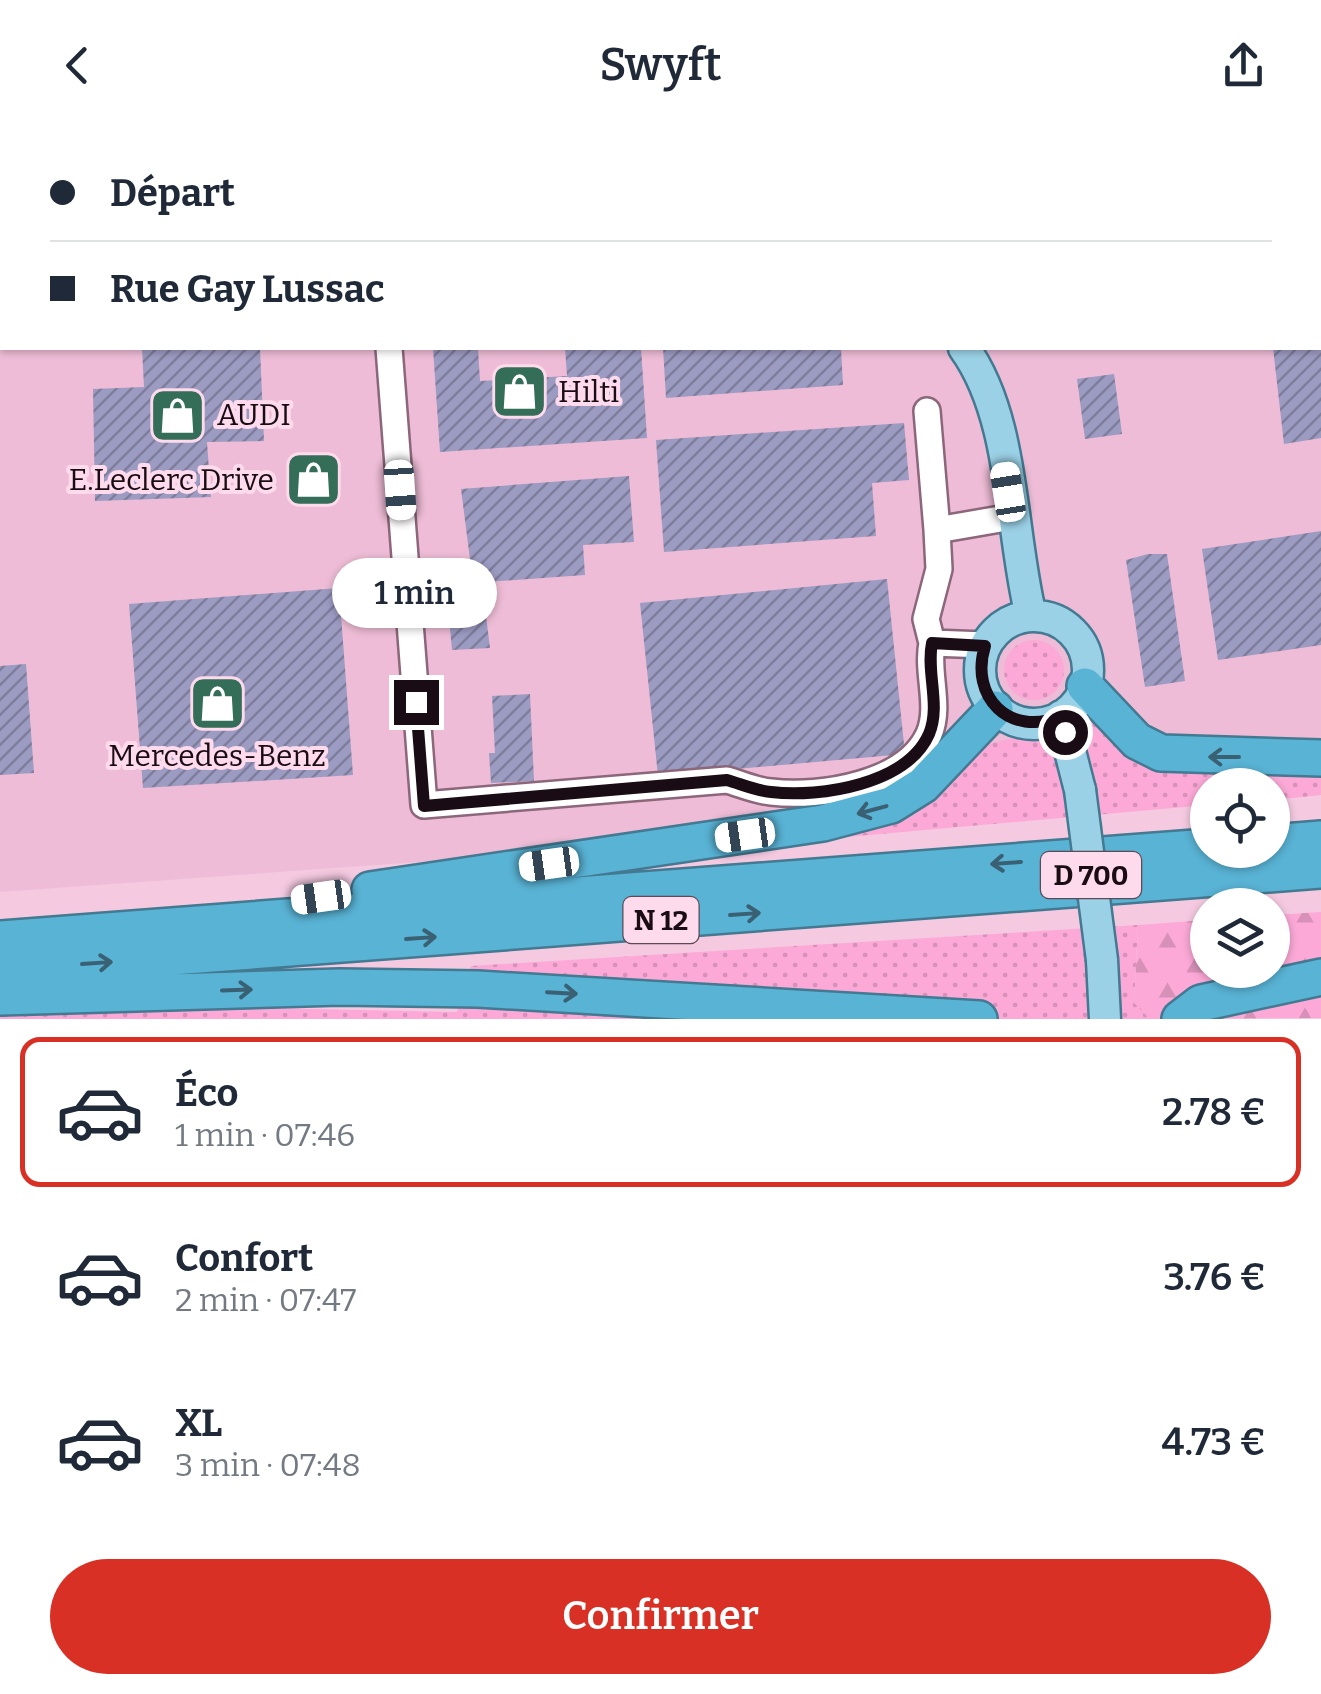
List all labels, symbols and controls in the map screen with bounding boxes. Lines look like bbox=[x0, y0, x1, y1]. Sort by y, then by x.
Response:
icon: back bbox=[50, 38, 105, 93]
text: Swyft bbox=[599, 38, 722, 92]
icon: share bbox=[1216, 38, 1271, 93]
text: Départ bbox=[110, 170, 235, 216]
text: Rue Gay Lussac bbox=[110, 266, 385, 312]
shop icon: Hilti bbox=[489, 362, 549, 422]
place label: Hilti bbox=[558, 374, 619, 410]
shop icon: AUDI bbox=[148, 385, 208, 445]
place label: AUDI bbox=[217, 397, 291, 433]
shop icon: E.Leclerc Drive bbox=[283, 450, 343, 510]
car bbox=[383, 459, 417, 521]
car bbox=[988, 460, 1028, 524]
place label: E.Leclerc Drive bbox=[69, 462, 274, 498]
callout: 1 min bbox=[334, 557, 498, 627]
text: 1 min bbox=[374, 574, 455, 612]
shop icon: Mercedes-Benz bbox=[187, 673, 247, 733]
route end bbox=[394, 680, 439, 725]
route start bbox=[1043, 710, 1088, 755]
place label: Mercedes-Benz bbox=[108, 738, 326, 774]
one-way arrow bbox=[1208, 748, 1240, 766]
map controls bbox=[1190, 768, 1290, 988]
button: locate bbox=[1190, 768, 1290, 868]
one-way arrow bbox=[857, 802, 888, 821]
car bbox=[713, 816, 777, 854]
car bbox=[517, 845, 581, 883]
road number: D 700 bbox=[1041, 852, 1141, 898]
one-way arrow bbox=[990, 854, 1022, 873]
car bbox=[289, 878, 353, 916]
button: layers bbox=[1190, 888, 1290, 988]
road number: N 12 bbox=[624, 897, 698, 943]
one-way arrow bbox=[729, 904, 761, 923]
one-way arrow bbox=[405, 929, 437, 948]
one-way arrow bbox=[81, 953, 113, 972]
one-way arrow bbox=[221, 980, 253, 999]
one-way arrow bbox=[546, 984, 578, 1003]
icon: car bbox=[55, 1067, 145, 1157]
text: Éco bbox=[175, 1070, 238, 1116]
text: 2.78 € bbox=[1162, 1089, 1266, 1135]
text: 1 min · 07:46 bbox=[175, 1116, 355, 1154]
icon: car bbox=[55, 1232, 145, 1322]
text: Confort bbox=[175, 1235, 313, 1281]
text: 3.76 € bbox=[1163, 1254, 1266, 1300]
text: 2 min · 07:47 bbox=[175, 1281, 356, 1319]
icon: car bbox=[55, 1397, 145, 1487]
text: XL bbox=[175, 1400, 222, 1446]
text: 4.73 € bbox=[1162, 1419, 1266, 1465]
text: 3 min · 07:48 bbox=[175, 1446, 361, 1484]
button: Confirmer bbox=[50, 1559, 1271, 1674]

